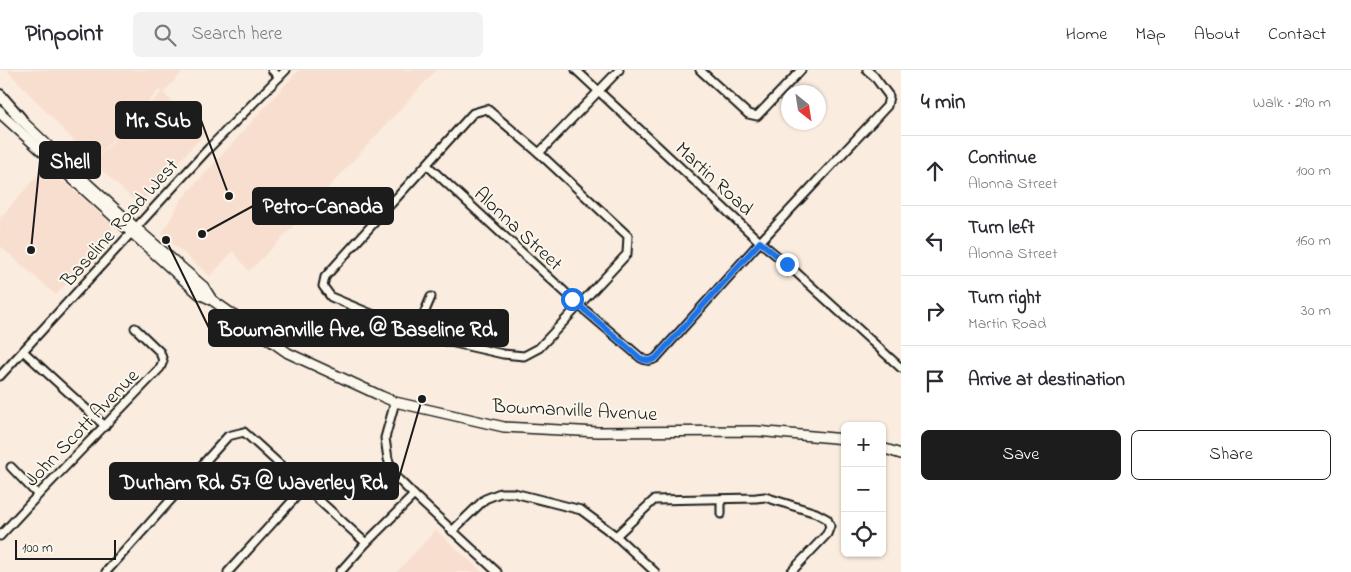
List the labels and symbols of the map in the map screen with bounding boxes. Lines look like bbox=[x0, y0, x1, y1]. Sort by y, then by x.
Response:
north arrow bbox=[781, 85, 826, 130]
callout: Mr. Sub bbox=[116, 102, 201, 138]
text: Mr. Sub bbox=[125, 107, 192, 137]
street label: Martin Road bbox=[668, 136, 759, 224]
callout: Shell bbox=[40, 142, 100, 178]
text: Shell bbox=[50, 148, 90, 178]
street label: Baseline Road West bbox=[55, 153, 187, 295]
street label: Alonna Street bbox=[466, 181, 568, 279]
callout: Petro-Canada bbox=[253, 188, 393, 224]
text: Petro-Canada bbox=[263, 193, 383, 223]
route end bbox=[776, 253, 799, 276]
route start bbox=[561, 288, 584, 311]
callout: Bowmanville Ave. @ Baseline Rd. bbox=[209, 310, 508, 346]
text: Bowmanville Ave. @ Baseline Rd. bbox=[218, 315, 498, 346]
street label: John Scott Avenue bbox=[19, 363, 147, 494]
street label: Bowmanville Avenue bbox=[491, 393, 658, 430]
callout: Durham Rd. 57 @ Waverley Rd. bbox=[110, 463, 398, 499]
text: Durham Rd. 57 @ Waverley Rd. bbox=[119, 468, 389, 501]
scale bar bbox=[15, 537, 116, 560]

